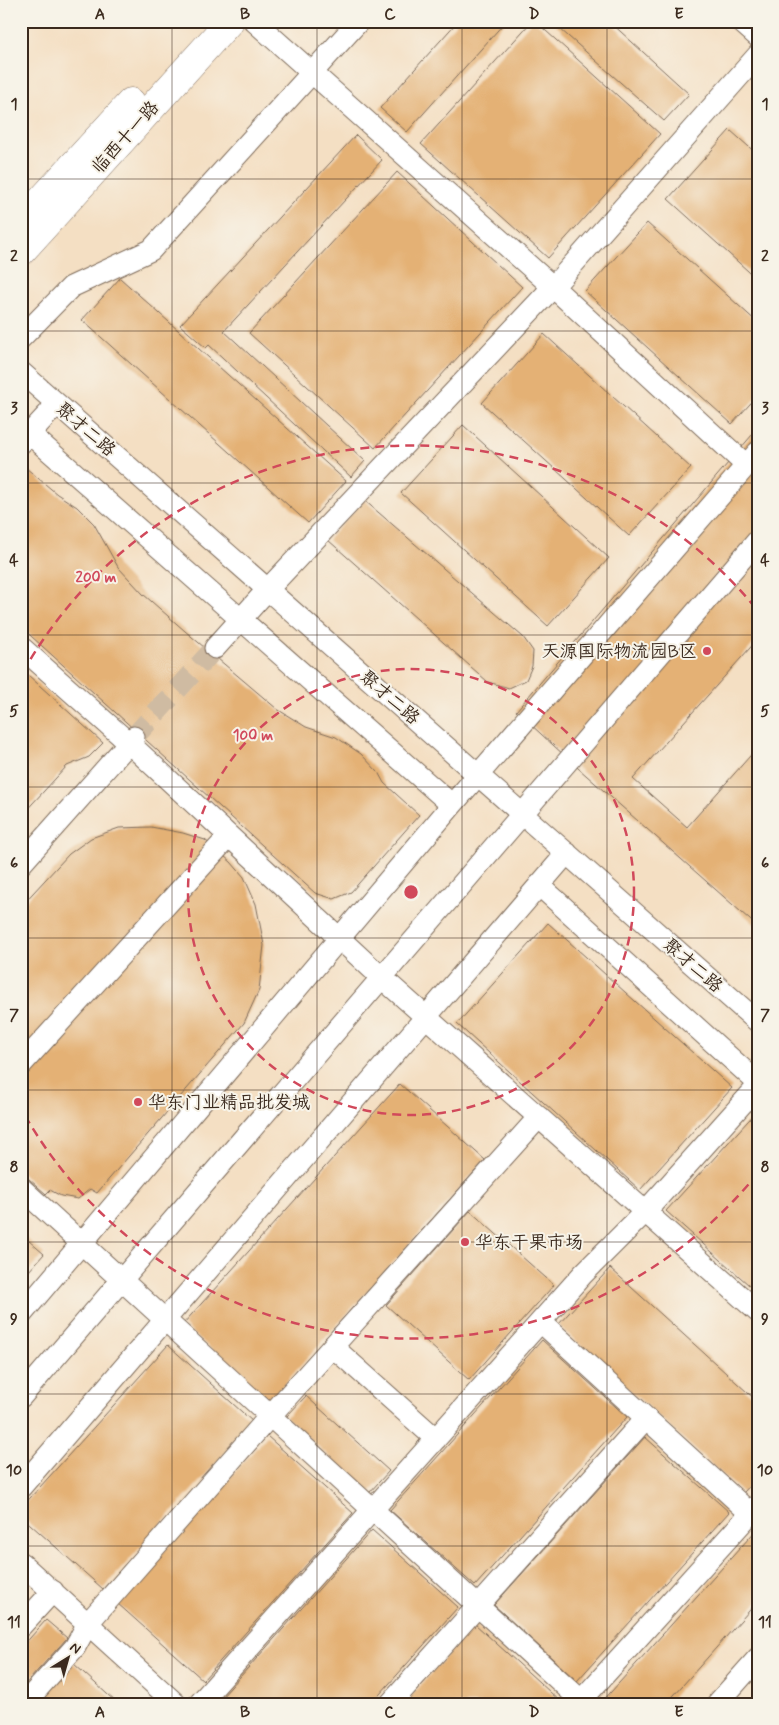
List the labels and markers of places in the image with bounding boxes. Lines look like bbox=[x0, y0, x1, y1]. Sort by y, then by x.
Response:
place label: 天源国际物流园B区 bbox=[542, 640, 697, 664]
marker: 天源国际物流园B区 bbox=[701, 645, 713, 657]
centre of rings bbox=[402, 883, 420, 901]
place label: 华东门业精品批发城 bbox=[148, 1091, 310, 1115]
marker: 华东门业精品批发城 bbox=[132, 1096, 144, 1108]
place label: 华东干果市场 bbox=[475, 1231, 583, 1255]
marker: 华东干果市场 bbox=[459, 1236, 471, 1248]

